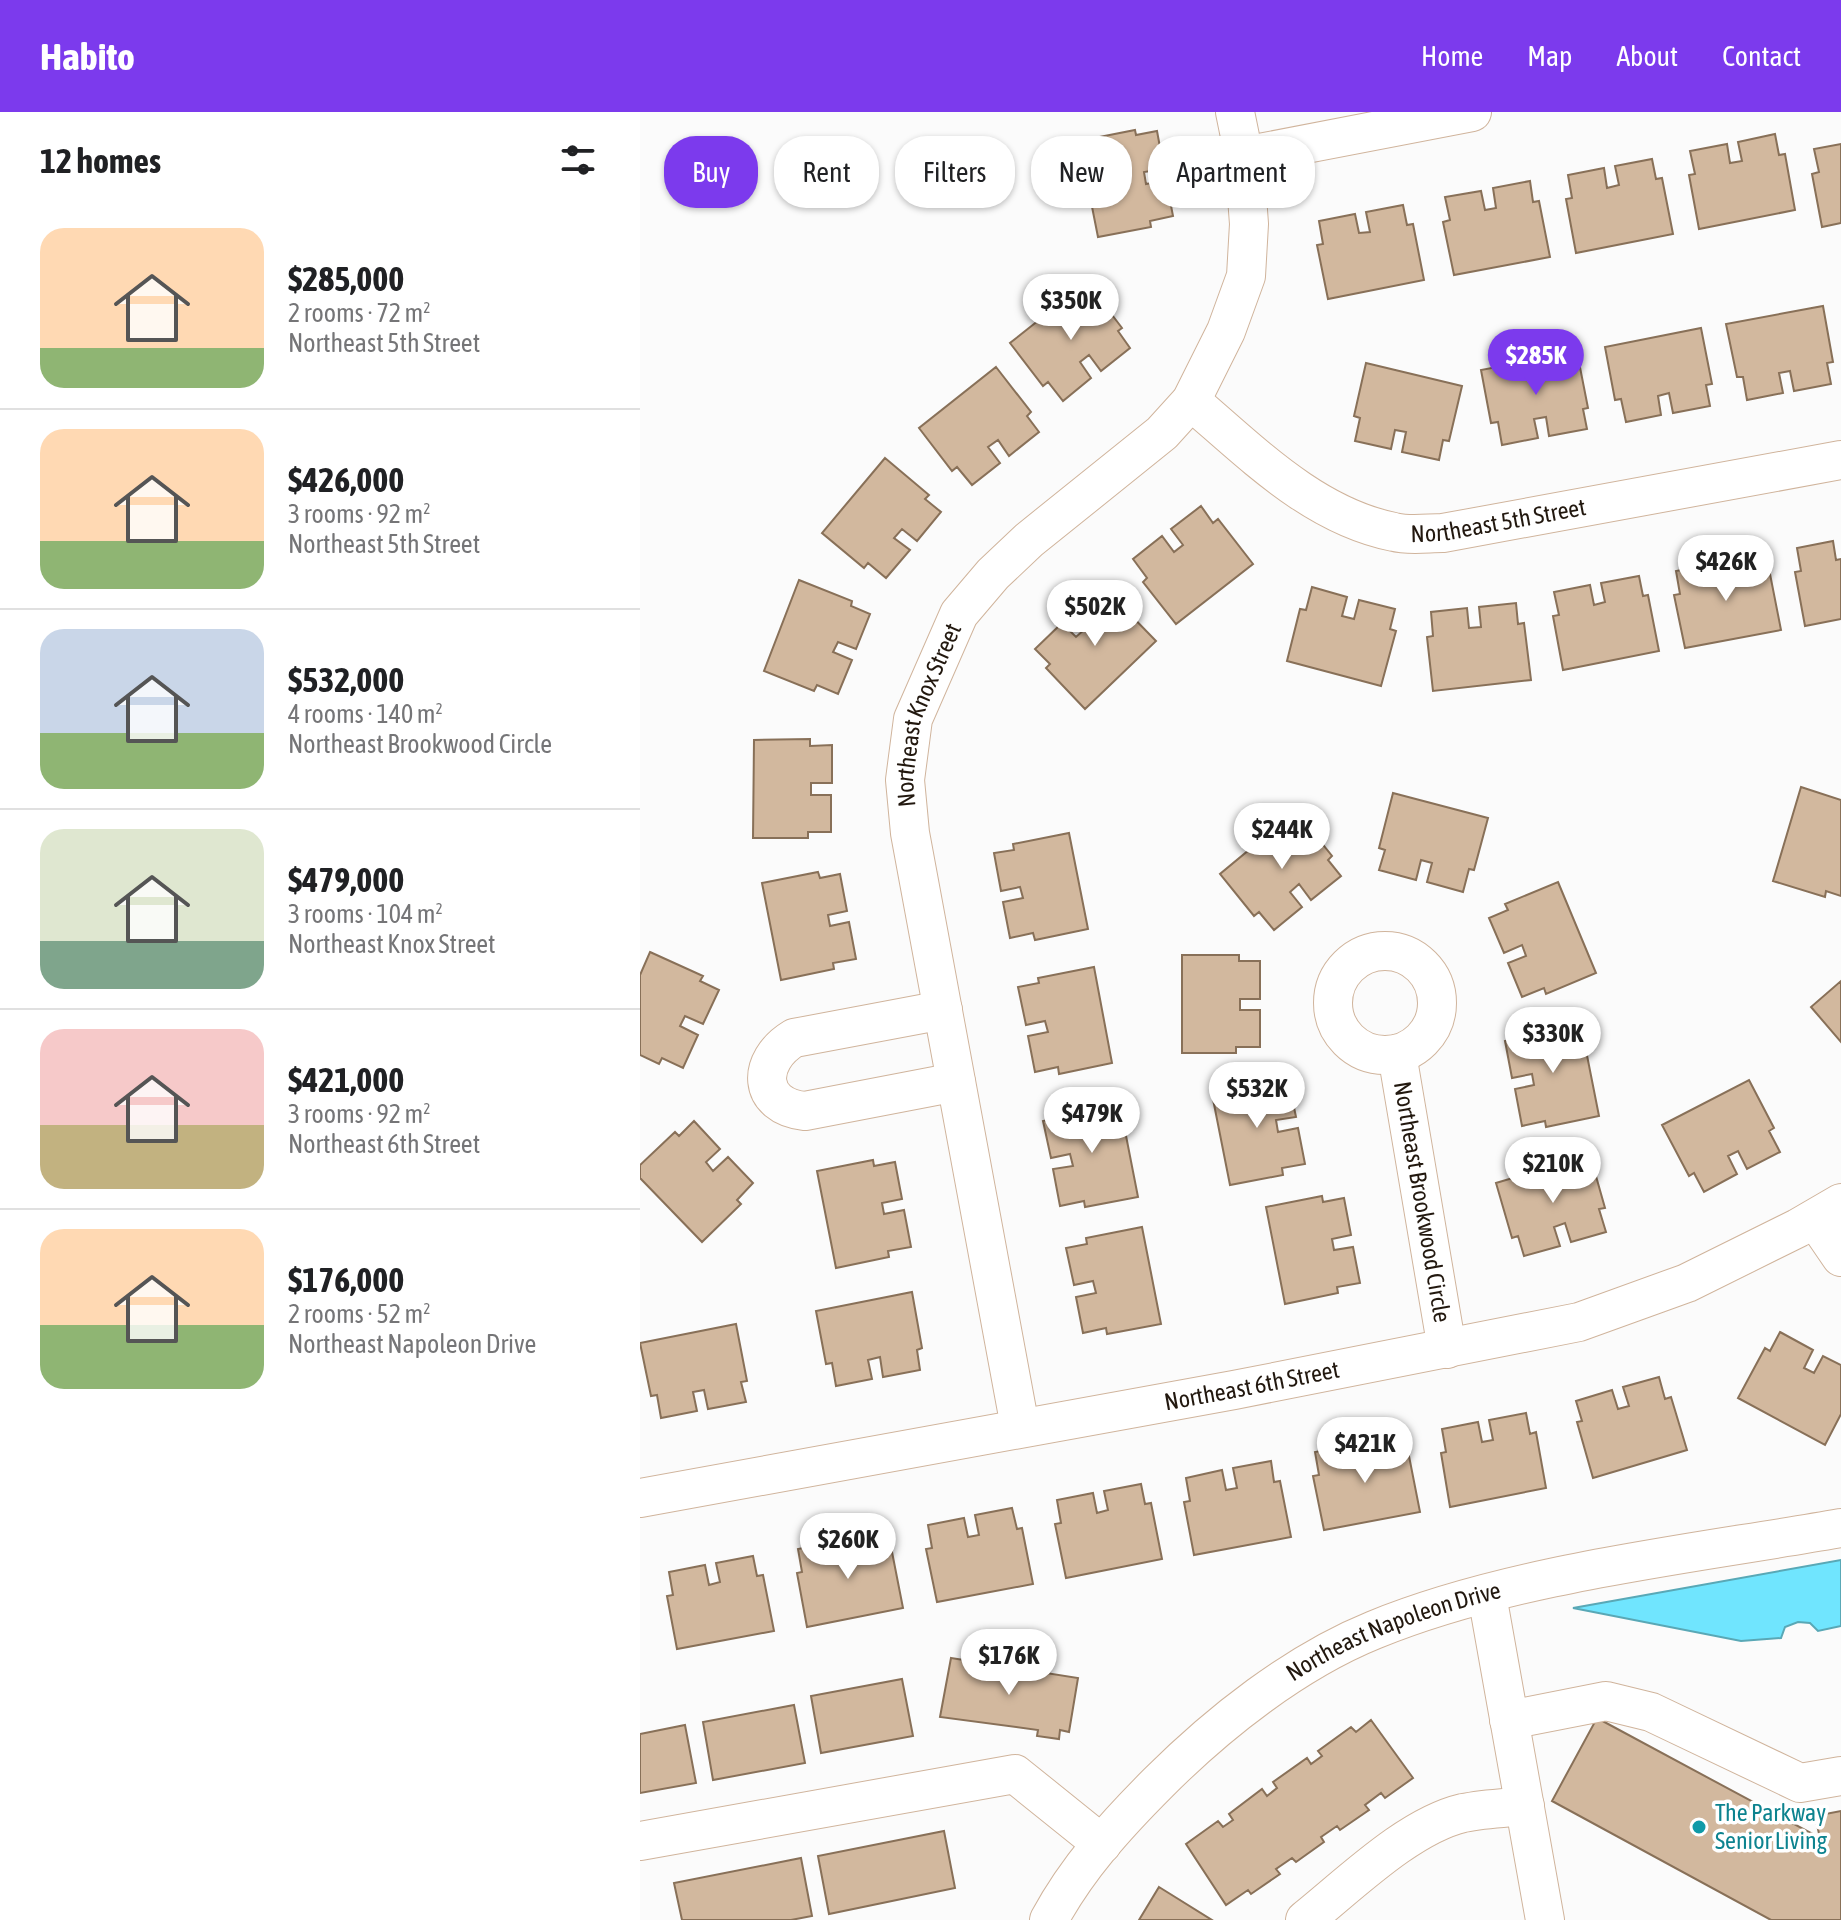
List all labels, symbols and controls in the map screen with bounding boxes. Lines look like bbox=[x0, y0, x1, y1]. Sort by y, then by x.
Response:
text: Habito bbox=[40, 35, 135, 78]
text: Home bbox=[1421, 40, 1483, 72]
text: Map bbox=[1527, 40, 1572, 72]
text: About bbox=[1616, 40, 1678, 72]
text: Contact bbox=[1722, 40, 1801, 72]
chip: Buy bbox=[664, 136, 758, 208]
chip: Rent bbox=[774, 136, 879, 208]
chip: Filters bbox=[895, 136, 1015, 208]
chip: New bbox=[1031, 136, 1132, 208]
chip: Apartment bbox=[1148, 136, 1315, 208]
icon: filters bbox=[556, 138, 600, 182]
text: 12 homes bbox=[40, 141, 161, 180]
text: $285,000 bbox=[288, 259, 404, 298]
icon: home bbox=[104, 260, 200, 356]
pin: $350K bbox=[1015, 274, 1127, 342]
text: $350K bbox=[1041, 285, 1101, 315]
text: 2 rooms · 72 m² bbox=[288, 298, 430, 328]
text: Northeast 5th Street bbox=[288, 328, 480, 358]
pin: $285K bbox=[1480, 329, 1592, 397]
text: $285K bbox=[1506, 340, 1566, 370]
text: $426,000 bbox=[288, 460, 404, 499]
icon: home bbox=[104, 461, 200, 557]
street label: Northeast 5th Street bbox=[1410, 493, 1588, 547]
text: 3 rooms · 92 m² bbox=[288, 499, 430, 529]
text: Northeast 5th Street bbox=[288, 529, 480, 559]
pin: $426K bbox=[1670, 535, 1782, 603]
text: $426K bbox=[1696, 546, 1756, 576]
pin: $502K bbox=[1039, 580, 1151, 648]
text: $502K bbox=[1065, 591, 1125, 621]
street label: Northeast Knox Street bbox=[891, 619, 966, 808]
text: $532,000 bbox=[288, 660, 404, 699]
icon: home bbox=[104, 661, 200, 757]
text: 4 rooms · 140 m² bbox=[288, 699, 443, 729]
text: Northeast Brookwood Circle bbox=[288, 729, 552, 759]
pin: $244K bbox=[1226, 803, 1338, 871]
text: $244K bbox=[1252, 814, 1312, 844]
text: $479,000 bbox=[288, 860, 404, 899]
icon: home bbox=[104, 861, 200, 957]
text: 3 rooms · 104 m² bbox=[288, 899, 443, 929]
text: Northeast Knox Street bbox=[288, 929, 496, 959]
pin: $330K bbox=[1497, 1007, 1609, 1075]
text: $330K bbox=[1523, 1018, 1583, 1048]
text: $421,000 bbox=[288, 1060, 404, 1099]
icon: home bbox=[104, 1061, 200, 1157]
pin: $532K bbox=[1201, 1062, 1313, 1130]
text: $532K bbox=[1227, 1073, 1287, 1103]
street label: Northeast Brookwood Circle bbox=[1389, 1079, 1456, 1324]
pin: $479K bbox=[1036, 1087, 1148, 1155]
text: $479K bbox=[1062, 1098, 1122, 1128]
text: 3 rooms · 92 m² bbox=[288, 1099, 430, 1129]
text: Northeast 6th Street bbox=[288, 1129, 480, 1159]
pin: $210K bbox=[1497, 1137, 1609, 1205]
text: $210K bbox=[1523, 1148, 1583, 1178]
text: $176,000 bbox=[288, 1260, 404, 1299]
icon: home bbox=[104, 1261, 200, 1357]
text: 2 rooms · 52 m² bbox=[288, 1299, 430, 1329]
text: Northeast Napoleon Drive bbox=[288, 1329, 536, 1359]
street label: Northeast 6th Street bbox=[1162, 1356, 1342, 1415]
pin: $421K bbox=[1309, 1417, 1421, 1485]
text: $421K bbox=[1335, 1428, 1395, 1458]
pin: $260K bbox=[792, 1513, 904, 1581]
text: $260K bbox=[818, 1524, 878, 1554]
street label: Northeast Napoleon Drive bbox=[1281, 1576, 1503, 1686]
pin: $176K bbox=[953, 1629, 1065, 1697]
text: $176K bbox=[979, 1640, 1039, 1670]
place label: The Parkway Senior Living bbox=[1715, 1799, 1828, 1854]
marker: The Parkway Senior Living bbox=[1690, 1818, 1708, 1836]

